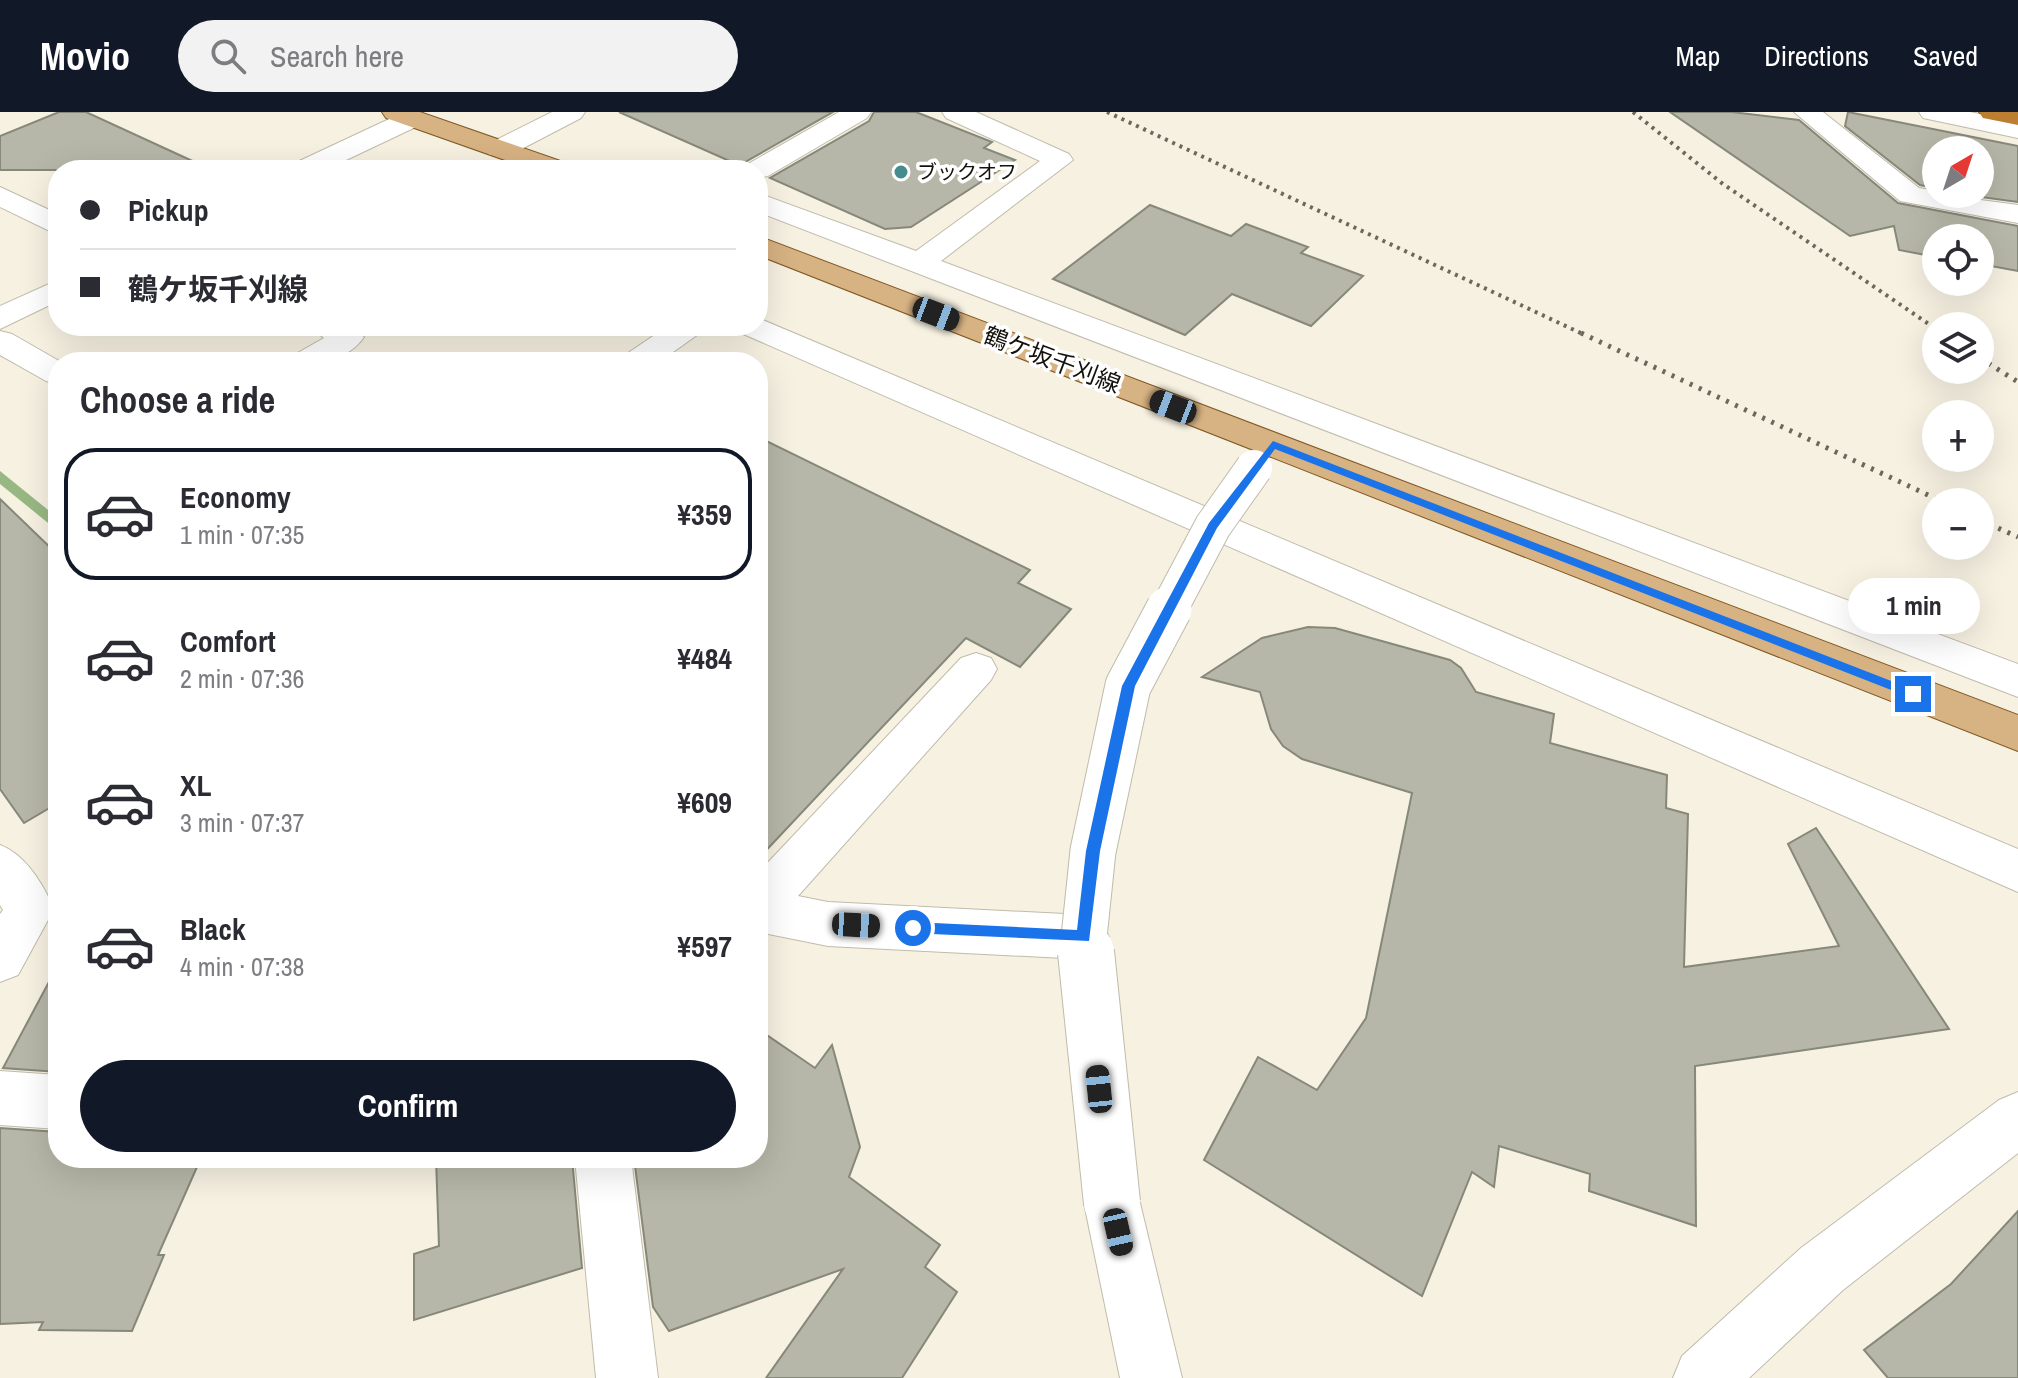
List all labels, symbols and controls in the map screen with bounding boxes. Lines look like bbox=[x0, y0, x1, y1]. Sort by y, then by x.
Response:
search box bbox=[178, 20, 738, 92]
text: Movio bbox=[40, 31, 130, 82]
icon: search bbox=[206, 34, 250, 78]
text: Search here bbox=[270, 36, 404, 76]
text: Map bbox=[1676, 37, 1720, 75]
text: Directions bbox=[1764, 37, 1869, 75]
text: Saved bbox=[1913, 37, 1978, 75]
north arrow bbox=[1922, 136, 1994, 208]
map controls bbox=[1922, 136, 1994, 560]
place label: ブックオフ bbox=[917, 158, 1017, 185]
marker: ブックオフ bbox=[892, 163, 910, 181]
text: Pickup bbox=[128, 190, 209, 230]
button: locate bbox=[1922, 224, 1994, 296]
text: 鶴ケ坂千刈線 bbox=[128, 269, 308, 309]
car bbox=[909, 294, 963, 334]
button: layers bbox=[1922, 312, 1994, 384]
street label: 鶴ケ坂千刈線 bbox=[979, 318, 1125, 400]
text: Choose a ride bbox=[80, 376, 275, 424]
car bbox=[1146, 387, 1200, 427]
button: + bbox=[1922, 400, 1994, 472]
text: Economy bbox=[180, 477, 291, 517]
icon: car bbox=[84, 478, 156, 550]
button: − bbox=[1922, 488, 1994, 560]
text: ¥359 bbox=[677, 494, 732, 534]
text: 1 min · 07:35 bbox=[180, 517, 304, 552]
callout: 1 min bbox=[1847, 578, 1979, 634]
text: 1 min bbox=[1886, 588, 1942, 623]
text: Comfort bbox=[180, 621, 276, 661]
icon: car bbox=[84, 622, 156, 694]
text: ¥484 bbox=[677, 638, 732, 678]
text: 2 min · 07:36 bbox=[180, 661, 304, 696]
route end bbox=[1895, 676, 1931, 712]
text: XL bbox=[180, 765, 211, 805]
icon: car bbox=[84, 766, 156, 838]
text: ¥609 bbox=[677, 782, 732, 822]
text: 3 min · 07:37 bbox=[180, 805, 304, 840]
text: Black bbox=[180, 909, 246, 949]
icon: car bbox=[84, 910, 156, 982]
route start bbox=[895, 910, 931, 946]
car bbox=[831, 912, 881, 938]
text: ¥597 bbox=[677, 926, 732, 966]
text: 4 min · 07:38 bbox=[180, 949, 304, 984]
button: Confirm bbox=[80, 1060, 736, 1152]
car bbox=[1085, 1064, 1113, 1114]
car bbox=[1101, 1206, 1135, 1258]

